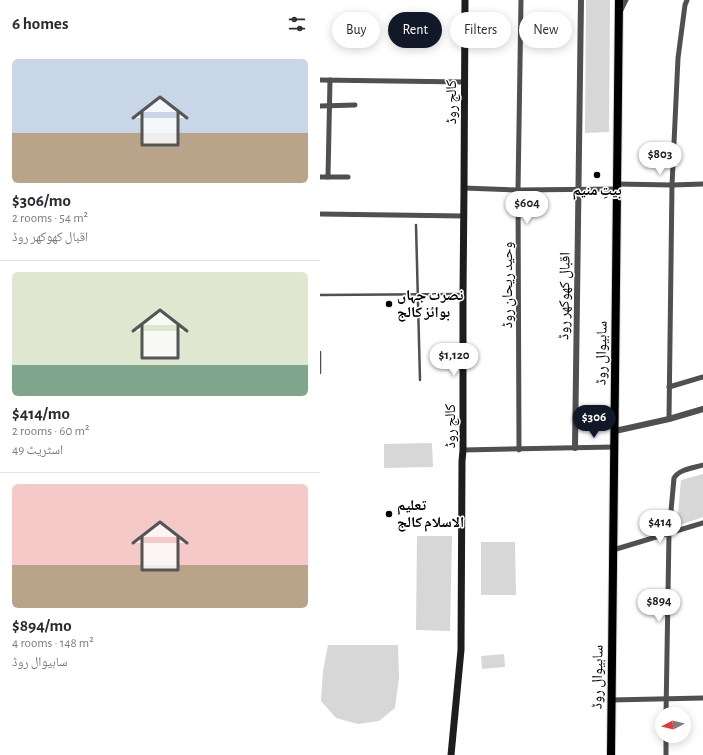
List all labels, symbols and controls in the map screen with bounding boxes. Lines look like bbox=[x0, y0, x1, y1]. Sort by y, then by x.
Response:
chip: Buy bbox=[332, 12, 380, 48]
chip: Rent bbox=[388, 12, 442, 48]
chip: Filters bbox=[450, 12, 511, 48]
chip: New bbox=[519, 12, 572, 48]
icon: filters bbox=[286, 13, 308, 35]
text: 6 homes bbox=[12, 15, 68, 32]
street label: کالج روڈ bbox=[444, 80, 461, 124]
icon: home bbox=[124, 85, 196, 157]
pin: $803 bbox=[636, 142, 684, 176]
text: $803 bbox=[648, 148, 672, 161]
marker: بیتِ منیم bbox=[592, 170, 602, 180]
place label: بیتِ منیم bbox=[572, 183, 622, 200]
pin: $604 bbox=[503, 191, 551, 225]
text: $306/mo bbox=[12, 192, 71, 209]
text: $604 bbox=[514, 197, 540, 210]
text: 2 rooms · 54 m² bbox=[12, 212, 88, 225]
text: اقبال کھوکھر روڈ bbox=[12, 231, 88, 244]
street label: وحید ریحان روڈ bbox=[500, 242, 517, 328]
street label: اقبال کھوکھر روڈ bbox=[556, 252, 575, 340]
place label: نصرت جہاں بوائز کالج bbox=[397, 288, 463, 322]
icon: home bbox=[124, 298, 196, 370]
marker: نصرت جہاں بوائز کالج bbox=[384, 299, 394, 309]
street label: ساہیوال روڈ bbox=[593, 321, 612, 385]
pin: $1,120 bbox=[421, 343, 487, 377]
text: $1,120 bbox=[438, 349, 470, 362]
street label: کالج روڈ bbox=[443, 404, 460, 448]
text: $414/mo bbox=[12, 405, 70, 422]
pin: $306 bbox=[570, 405, 618, 439]
text: $306 bbox=[582, 411, 606, 424]
text: 2 rooms · 60 m² bbox=[12, 425, 89, 438]
text: اسٹریٹ 49 bbox=[12, 444, 63, 457]
place label: تعلیم الاسلام کالج bbox=[397, 498, 464, 532]
marker: تعلیم الاسلام کالج bbox=[384, 509, 394, 519]
icon: home bbox=[124, 510, 196, 582]
pin: $414 bbox=[636, 510, 684, 544]
text: $414 bbox=[648, 516, 672, 529]
pin: $894 bbox=[635, 589, 683, 623]
text: $894 bbox=[646, 595, 672, 608]
text: $894/mo bbox=[12, 617, 72, 634]
text: 4 rooms · 148 m² bbox=[12, 637, 94, 650]
street label: ساہیوال روڈ bbox=[589, 645, 608, 709]
text: ساہیوال روڈ bbox=[12, 656, 68, 669]
north arrow bbox=[655, 707, 691, 743]
map controls bbox=[655, 707, 691, 743]

